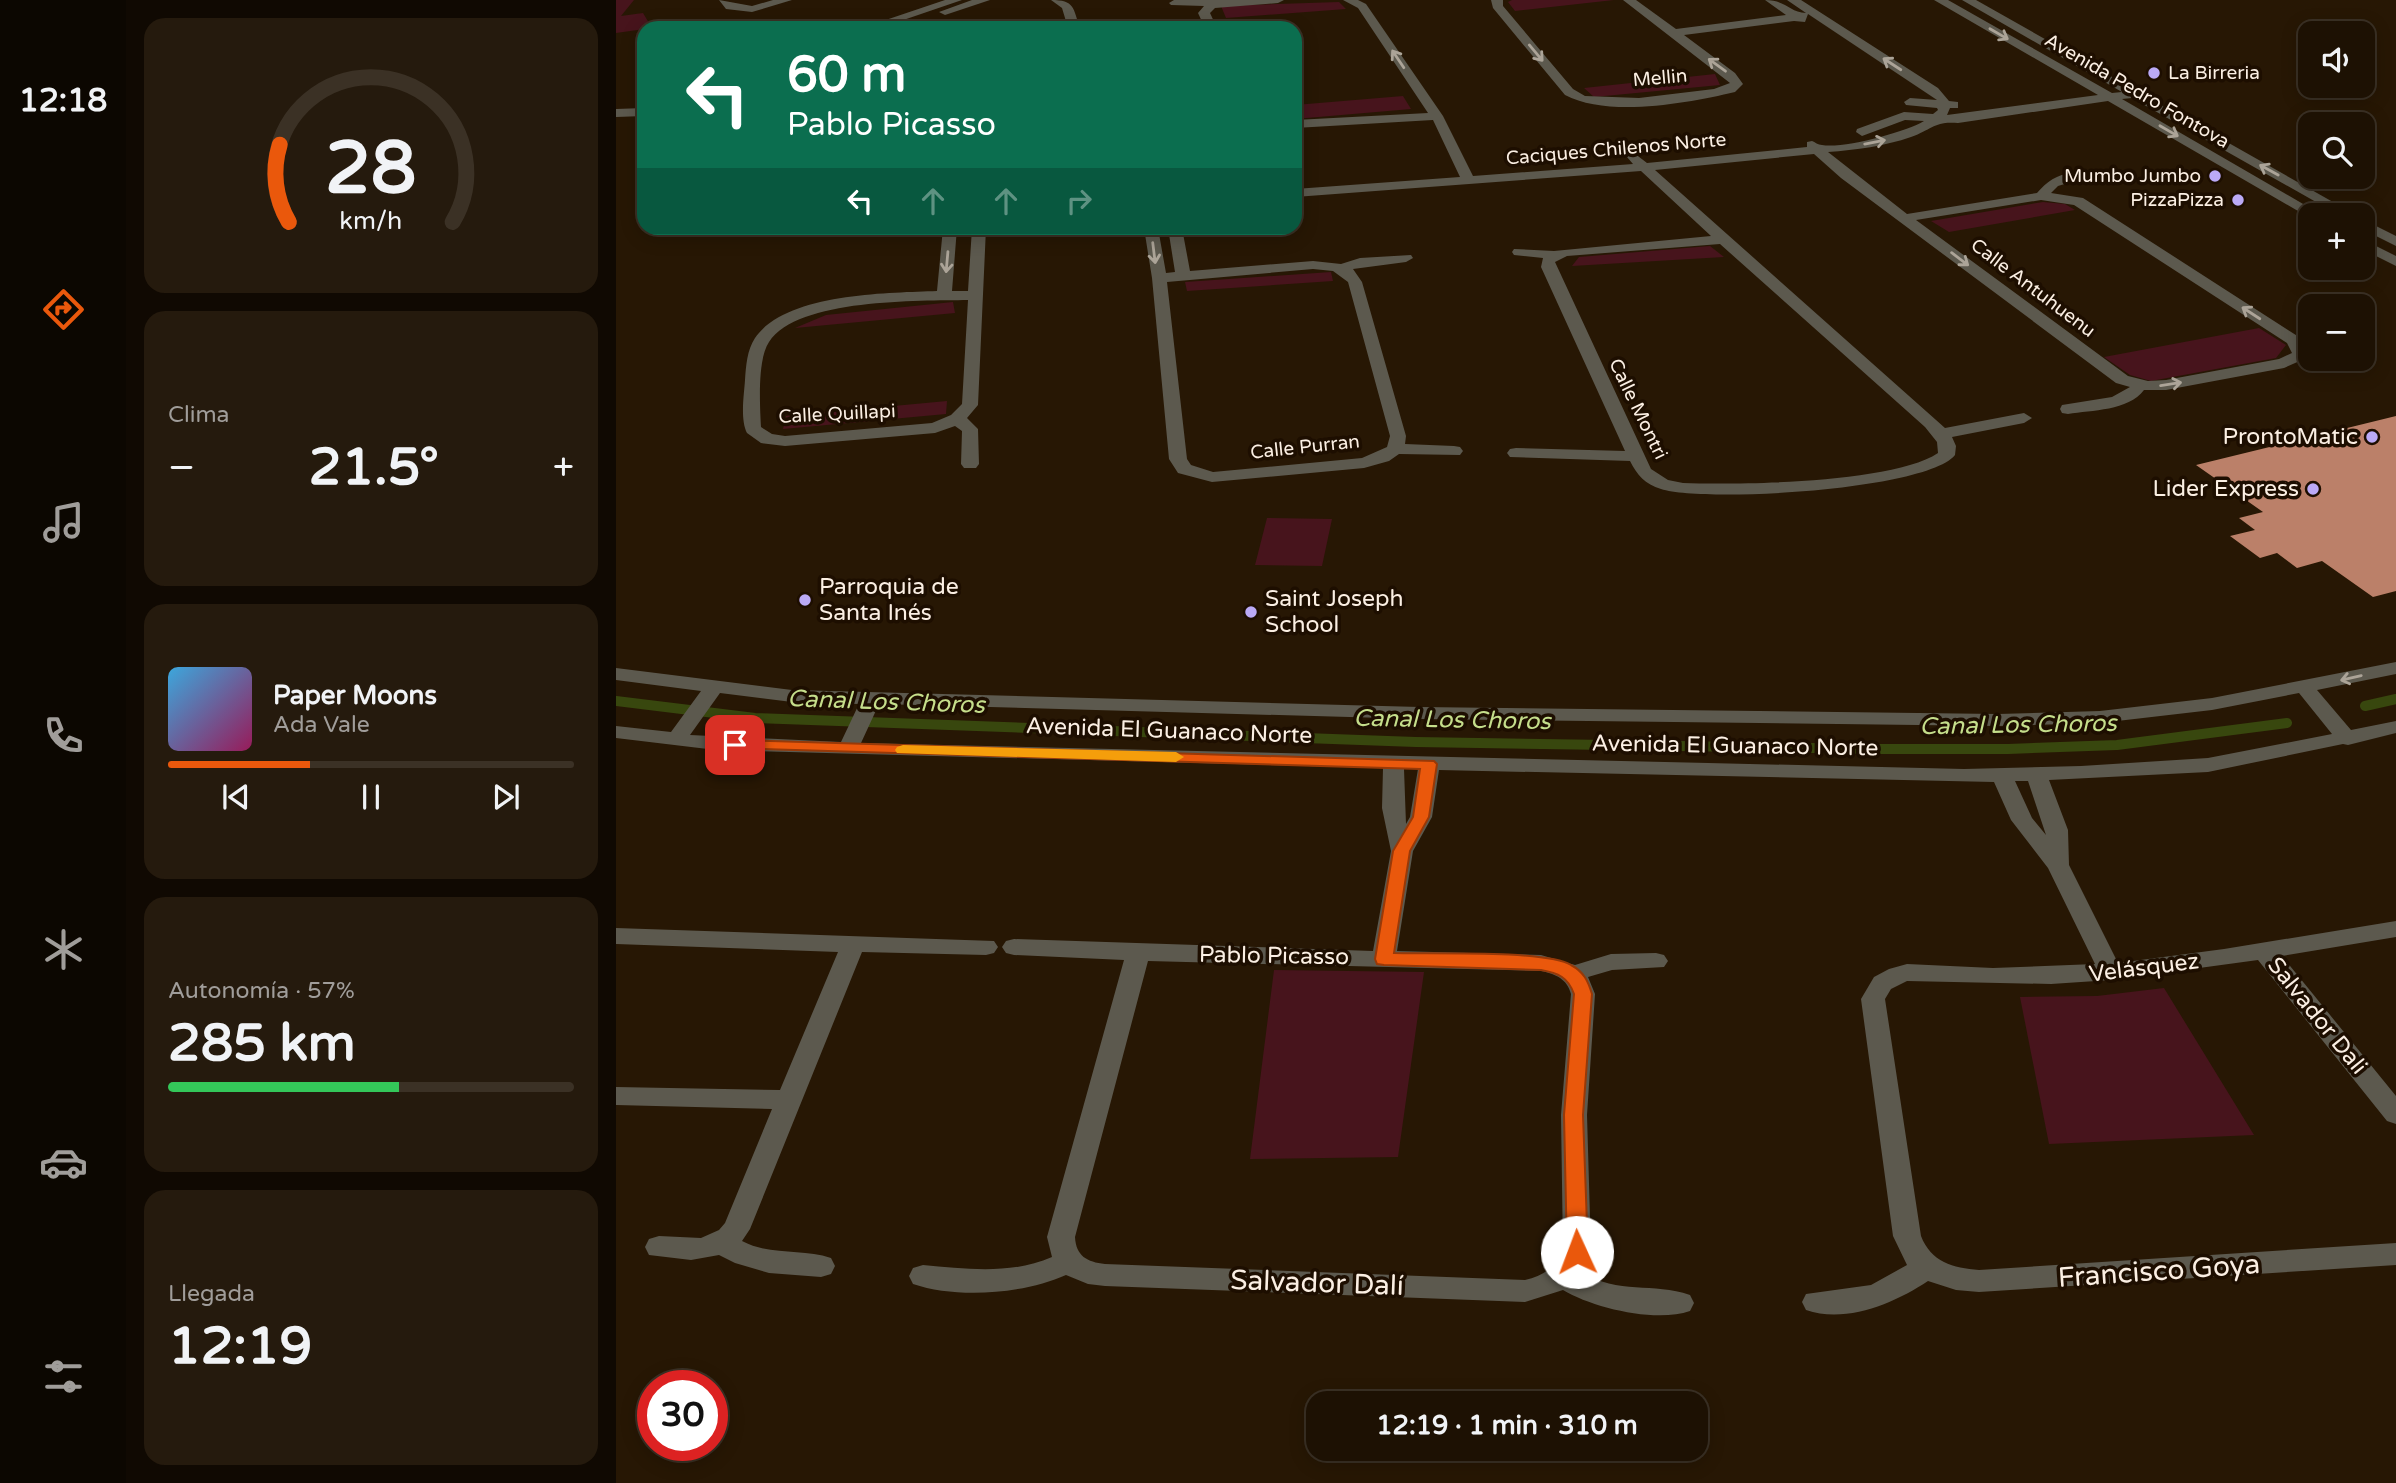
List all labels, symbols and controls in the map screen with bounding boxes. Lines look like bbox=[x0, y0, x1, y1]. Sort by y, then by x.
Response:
map controls bbox=[2298, 21, 2375, 371]
button: sound bbox=[2298, 21, 2375, 98]
one-way arrow bbox=[1989, 27, 2009, 41]
street label: Avenida Pedro Fontova bbox=[2041, 29, 2233, 153]
one-way arrow bbox=[1528, 44, 1544, 62]
text: 60 m bbox=[787, 46, 906, 105]
icon: left bbox=[672, 49, 763, 140]
one-way arrow bbox=[1391, 50, 1405, 69]
one-way arrow bbox=[1882, 56, 1902, 70]
one-way arrow bbox=[1709, 58, 1727, 73]
place label: La Birreria bbox=[2168, 62, 2260, 84]
street label: Mellin bbox=[1632, 65, 1688, 91]
marker: La Birreria bbox=[2146, 65, 2162, 81]
text: 12:18 bbox=[19, 82, 107, 120]
text: Pablo Picasso bbox=[787, 106, 996, 144]
button: search bbox=[2298, 112, 2375, 189]
text: 28 bbox=[325, 125, 417, 213]
one-way arrow bbox=[2158, 125, 2178, 139]
street label: Caciques Chilenos Norte bbox=[1505, 128, 1727, 170]
one-way arrow bbox=[1863, 134, 1886, 148]
one-way arrow bbox=[2259, 163, 2279, 177]
place label: Mumbo Jumbo bbox=[2064, 165, 2201, 187]
marker: Mumbo Jumbo bbox=[2207, 168, 2223, 184]
icon: left bbox=[841, 182, 879, 220]
icon: ahead bbox=[914, 182, 952, 220]
icon: ahead bbox=[987, 182, 1025, 220]
icon: right bbox=[1060, 182, 1098, 220]
place label: PizzaPizza bbox=[2130, 189, 2224, 211]
marker: PizzaPizza bbox=[2230, 192, 2246, 208]
button: + bbox=[2298, 203, 2375, 280]
text: km/h bbox=[340, 205, 402, 235]
street label: Calle Antuhuenu bbox=[1966, 234, 2100, 342]
one-way arrow bbox=[1148, 241, 1161, 264]
one-way arrow bbox=[940, 251, 953, 273]
one-way arrow bbox=[1950, 252, 1968, 267]
icon: directions bbox=[39, 285, 88, 334]
button: − bbox=[2298, 294, 2375, 371]
one-way arrow bbox=[2242, 305, 2261, 320]
street label: Calle Montri bbox=[1604, 355, 1672, 463]
one-way arrow bbox=[2159, 377, 2182, 390]
street label: Calle Quillapi bbox=[778, 400, 896, 428]
text: Clima bbox=[168, 401, 229, 429]
place label: ProntoMatic bbox=[2223, 423, 2358, 451]
marker: ProntoMatic bbox=[2364, 429, 2380, 445]
street label: Calle Purran bbox=[1249, 430, 1361, 464]
text: 21.5° bbox=[309, 436, 439, 499]
text: − bbox=[168, 445, 195, 491]
text: + bbox=[553, 445, 574, 491]
place label: Lider Express bbox=[2153, 475, 2299, 503]
marker: Lider Express bbox=[2305, 481, 2321, 497]
icon: music bbox=[39, 498, 88, 547]
place label: Parroquia de Santa Inés bbox=[819, 573, 959, 627]
place label: Saint Joseph School bbox=[1265, 585, 1404, 639]
marker: Parroquia de Santa Inés bbox=[797, 592, 813, 608]
marker: Saint Joseph School bbox=[1243, 604, 1259, 620]
one-way arrow bbox=[2340, 672, 2363, 685]
text: Paper Moons bbox=[273, 680, 437, 711]
water label: Canal Los Choros bbox=[787, 684, 987, 720]
water label: Canal Los Choros bbox=[1353, 704, 1552, 736]
water label: Canal Los Choros bbox=[1919, 709, 2118, 741]
icon: phone bbox=[39, 711, 88, 760]
text: Ada Vale bbox=[273, 711, 370, 739]
street label: Avenida El Guanaco Norte bbox=[1025, 712, 1313, 750]
pin bbox=[705, 715, 765, 775]
icon: arrive bbox=[716, 726, 754, 764]
street label: Avenida El Guanaco Norte bbox=[1591, 729, 1879, 763]
icon: previous bbox=[217, 778, 255, 816]
icon: pause bbox=[352, 778, 390, 816]
icon: next bbox=[487, 778, 525, 816]
icon: climate bbox=[39, 925, 88, 974]
street label: Pablo Picasso bbox=[1199, 941, 1349, 971]
street label: Velásquez bbox=[2088, 947, 2200, 989]
street label: Salvador Dali bbox=[2261, 952, 2373, 1080]
text: Autonomía · 57% bbox=[168, 977, 355, 1005]
text: 285 km bbox=[168, 1012, 356, 1075]
icon: car bbox=[39, 1138, 88, 1187]
position arrow bbox=[1540, 1215, 1614, 1289]
street label: Francisco Goya bbox=[2057, 1247, 2261, 1295]
street label: Salvador Dalí bbox=[1230, 1263, 1404, 1303]
text: Llegada bbox=[168, 1280, 255, 1308]
text: 12:19 bbox=[168, 1315, 312, 1378]
icon: filters bbox=[39, 1352, 88, 1401]
speed limit sign: 30 bbox=[637, 1370, 728, 1461]
text: 12:19 · 1 min · 310 m bbox=[1376, 1410, 1638, 1441]

